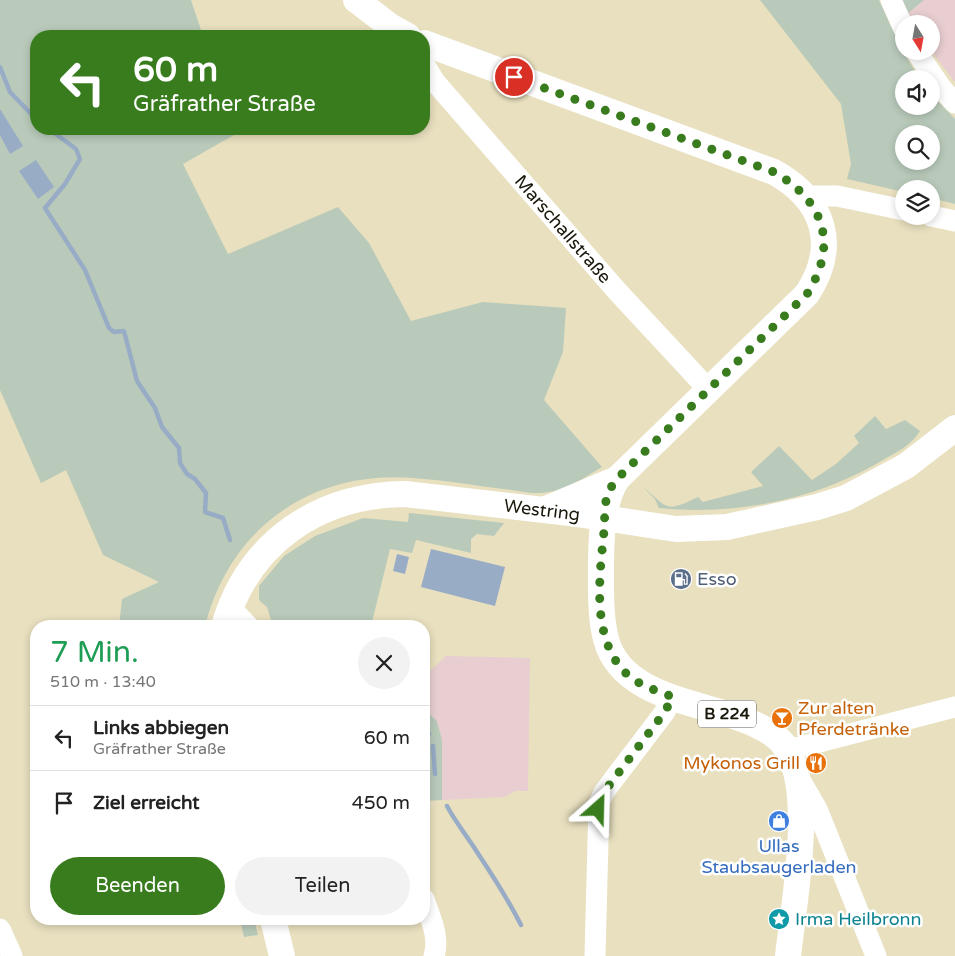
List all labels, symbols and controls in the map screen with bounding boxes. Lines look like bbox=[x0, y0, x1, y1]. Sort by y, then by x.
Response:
north arrow bbox=[895, 15, 940, 60]
map controls bbox=[895, 15, 940, 225]
text: 60 m bbox=[133, 49, 218, 91]
icon: left bbox=[50, 50, 115, 115]
pin bbox=[493, 56, 535, 98]
icon: arrive bbox=[500, 63, 528, 91]
button: sound bbox=[895, 70, 940, 115]
text: Gräfrather Straße bbox=[133, 91, 316, 117]
button: search bbox=[895, 125, 940, 170]
street label: Marschallstraße bbox=[510, 170, 616, 288]
button: layers bbox=[895, 180, 940, 225]
street label: Westring bbox=[503, 494, 581, 526]
fuel station icon: Esso bbox=[669, 567, 693, 591]
place label: Esso bbox=[697, 568, 737, 590]
text: 7 Min. bbox=[50, 634, 139, 671]
button: close bbox=[358, 637, 410, 689]
text: 510 m · 13:40 bbox=[50, 672, 156, 692]
place label: Zur alten Pferdetränke bbox=[798, 697, 910, 740]
road number: B 224 bbox=[698, 701, 756, 728]
bar icon: Zur alten Pferdetränke bbox=[770, 706, 794, 730]
text: Links abbiegen bbox=[93, 717, 229, 739]
icon: left bbox=[50, 724, 78, 752]
text: 60 m bbox=[364, 727, 410, 749]
text: Gräfrather Straße bbox=[93, 739, 226, 759]
restaurant icon: Mykonos Grill bbox=[804, 751, 828, 775]
place label: Mykonos Grill bbox=[683, 752, 800, 774]
position arrow bbox=[571, 782, 623, 834]
icon: arrive bbox=[50, 789, 78, 817]
text: Ziel erreicht bbox=[93, 792, 200, 814]
text: 450 m bbox=[352, 792, 410, 814]
shop icon: Ullas Staubsaugerladen bbox=[767, 809, 791, 833]
place label: Ullas Staubsaugerladen bbox=[701, 835, 857, 878]
button: Beenden bbox=[50, 857, 225, 915]
button: Teilen bbox=[235, 857, 410, 915]
place icon: Irma Heilbronn bbox=[767, 907, 791, 931]
place label: Irma Heilbronn bbox=[795, 908, 922, 930]

